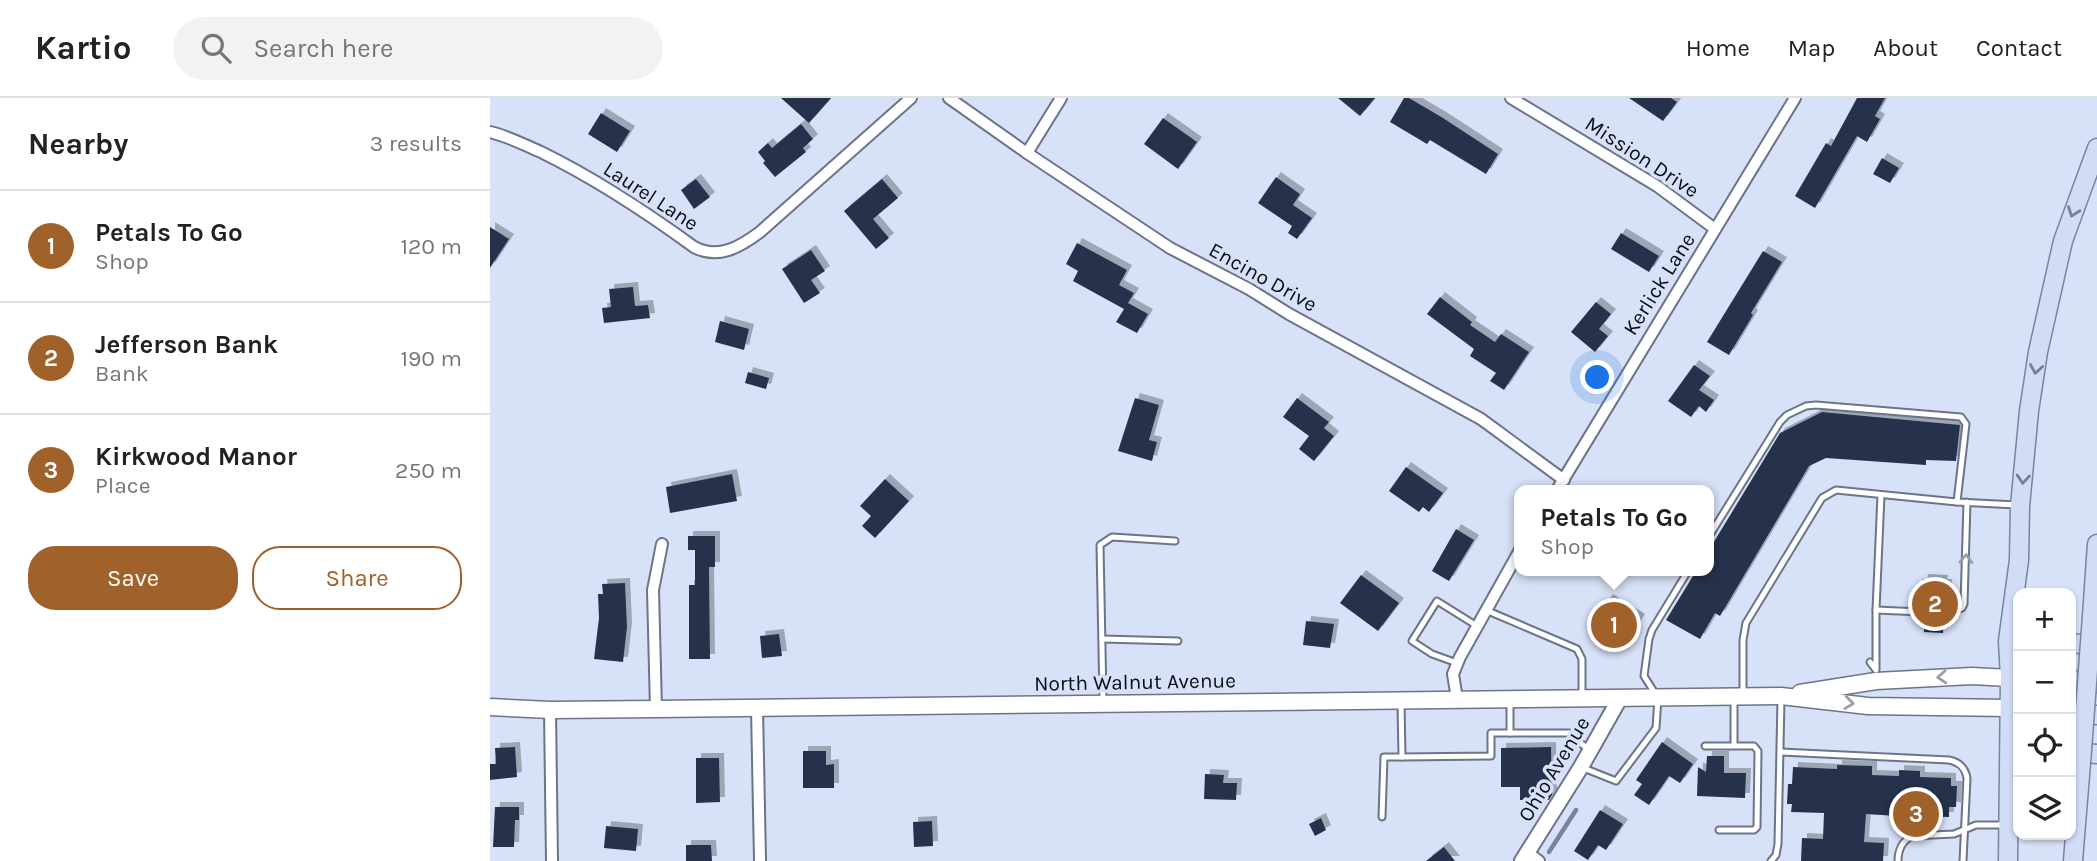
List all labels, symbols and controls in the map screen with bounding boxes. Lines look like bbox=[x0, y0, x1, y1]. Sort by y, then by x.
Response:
search box bbox=[173, 17, 663, 80]
text: Kartio bbox=[35, 29, 131, 67]
icon: search bbox=[197, 29, 235, 67]
text: Search here bbox=[253, 33, 393, 64]
text: Home bbox=[1686, 34, 1750, 62]
text: Map bbox=[1788, 34, 1835, 62]
text: About bbox=[1873, 34, 1938, 62]
text: Contact bbox=[1976, 34, 2062, 62]
street label: Mission Drive bbox=[1581, 111, 1703, 203]
text: Nearby bbox=[28, 126, 128, 162]
text: 3 results bbox=[370, 130, 462, 157]
street label: Laurel Lane bbox=[599, 156, 703, 236]
one-way arrow bbox=[2068, 205, 2082, 217]
text: Petals To Go bbox=[95, 217, 243, 248]
street label: Kerlick Lane bbox=[1618, 229, 1700, 339]
text: 1 bbox=[47, 233, 55, 260]
text: 120 m bbox=[400, 233, 462, 260]
street label: Encino Drive bbox=[1205, 237, 1321, 317]
text: Shop bbox=[95, 248, 149, 275]
text: Jefferson Bank bbox=[95, 329, 278, 360]
text: 2 bbox=[44, 345, 58, 372]
text: 190 m bbox=[400, 345, 462, 372]
text: Bank bbox=[95, 360, 149, 387]
your location bbox=[1580, 360, 1614, 394]
one-way arrow bbox=[2029, 363, 2044, 375]
text: Kirkwood Manor bbox=[95, 441, 297, 472]
text: 3 bbox=[44, 457, 58, 484]
text: 250 m bbox=[395, 457, 462, 484]
text: Place bbox=[95, 472, 151, 499]
one-way arrow bbox=[2015, 473, 2030, 485]
popup bbox=[1514, 485, 1714, 576]
text: Petals To Go bbox=[1540, 502, 1688, 533]
text: Shop bbox=[1540, 533, 1594, 560]
button: Save bbox=[28, 546, 238, 610]
button: Share bbox=[252, 546, 462, 610]
one-way arrow bbox=[1958, 553, 1973, 564]
pin: 2 bbox=[1912, 578, 1958, 630]
map controls bbox=[2013, 588, 2076, 840]
button: + bbox=[2013, 588, 2076, 651]
pin: 1 bbox=[1591, 599, 1637, 651]
button: − bbox=[2013, 651, 2076, 714]
street label: North Walnut Avenue bbox=[1034, 668, 1236, 696]
one-way arrow bbox=[1936, 669, 1947, 684]
one-way arrow bbox=[1843, 696, 1854, 711]
street label: Ohio Avenue bbox=[1513, 712, 1595, 826]
button: locate bbox=[2013, 714, 2076, 777]
button: layers bbox=[2013, 777, 2076, 840]
pin: 3 bbox=[1893, 788, 1939, 840]

